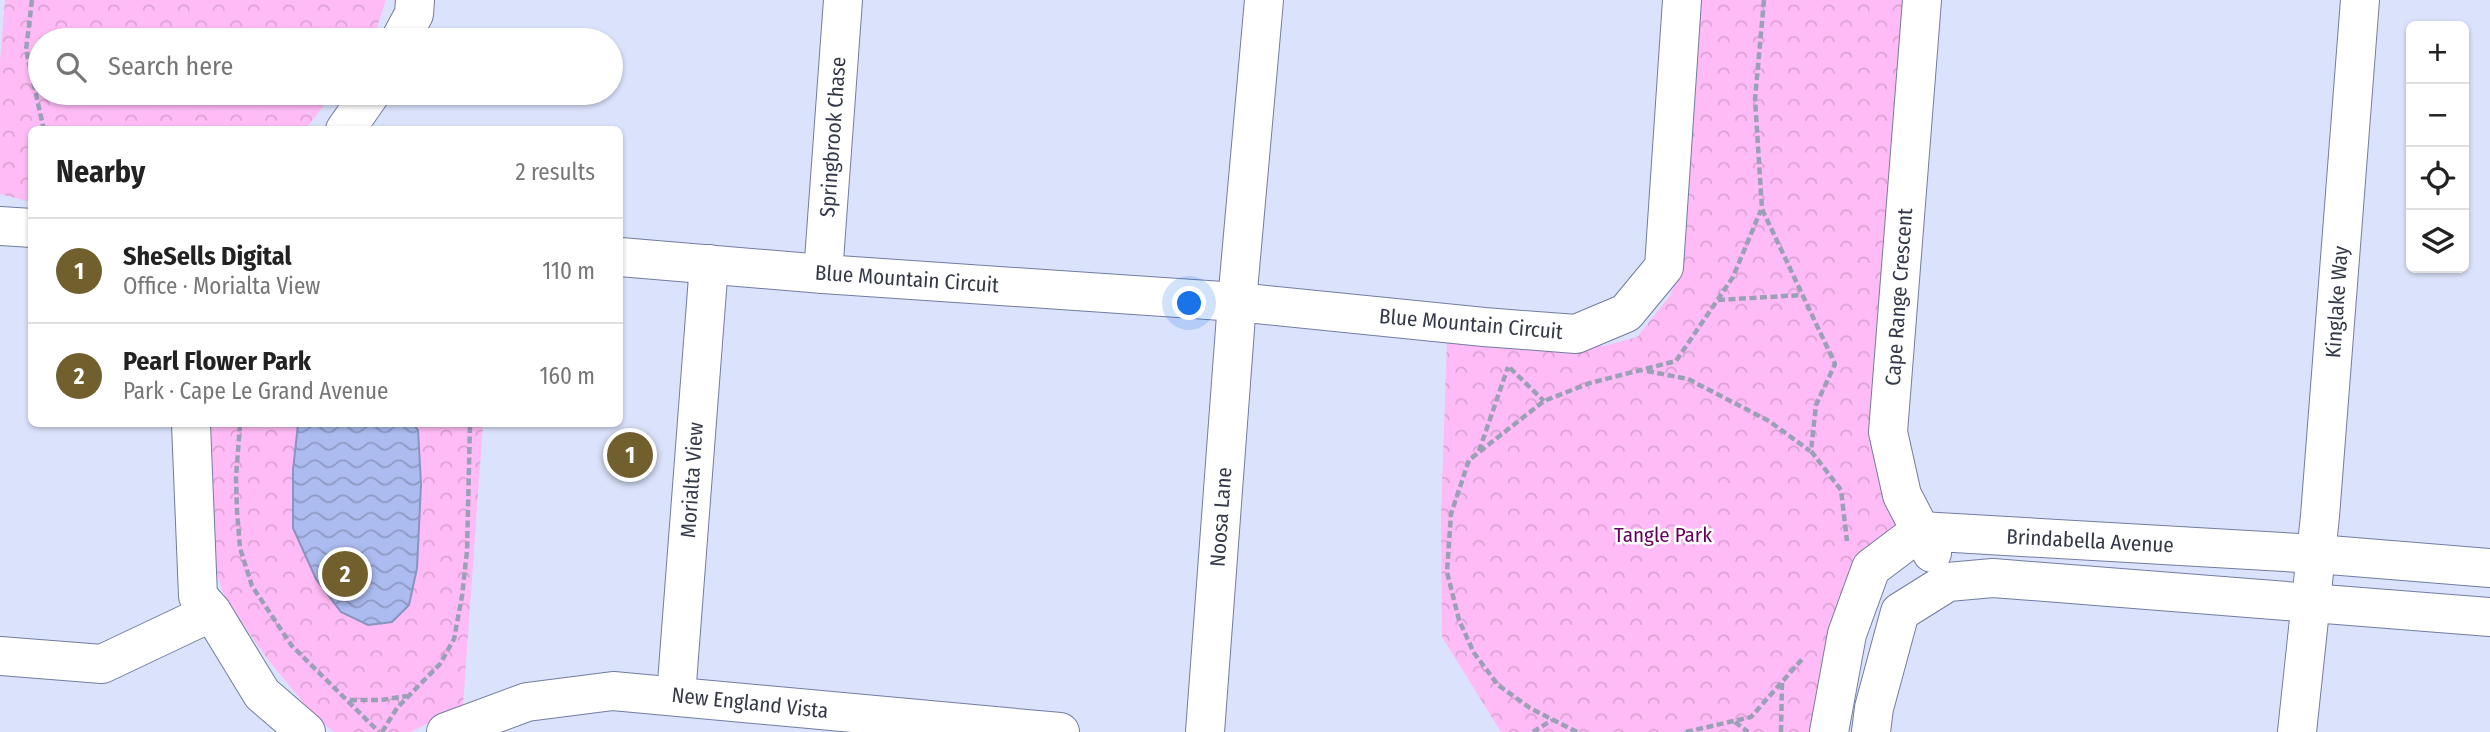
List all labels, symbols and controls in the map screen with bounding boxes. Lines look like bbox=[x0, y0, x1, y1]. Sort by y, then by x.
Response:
map controls bbox=[2406, 21, 2469, 273]
button: + bbox=[2406, 21, 2469, 84]
search box bbox=[28, 28, 623, 105]
icon: search bbox=[52, 48, 90, 86]
text: Search here bbox=[108, 51, 233, 82]
street label: Springbrook Chase bbox=[814, 56, 852, 218]
button: − bbox=[2406, 84, 2469, 147]
button: locate bbox=[2406, 147, 2469, 210]
text: Nearby bbox=[56, 154, 145, 190]
text: 2 results bbox=[515, 158, 595, 186]
street label: Cape Range Crescent bbox=[1880, 207, 1918, 387]
button: layers bbox=[2406, 210, 2469, 273]
text: SheSells Digital bbox=[123, 241, 291, 272]
street label: Kinglake Way bbox=[2320, 244, 2354, 359]
text: 1 bbox=[74, 257, 84, 285]
text: 110 m bbox=[542, 257, 595, 285]
street label: Blue Mountain Circuit bbox=[814, 260, 1000, 298]
text: Office · Morialta View bbox=[123, 272, 320, 300]
your location bbox=[1172, 286, 1206, 320]
street label: Blue Mountain Circuit bbox=[1378, 303, 1564, 345]
text: Pearl Flower Park bbox=[123, 346, 311, 377]
text: 2 bbox=[74, 362, 84, 390]
text: 160 m bbox=[540, 362, 595, 390]
text: Park · Cape Le Grand Avenue bbox=[123, 377, 388, 405]
street label: Morialta View bbox=[675, 421, 709, 539]
pin: 1 bbox=[607, 429, 653, 481]
street label: Noosa Lane bbox=[1205, 466, 1237, 568]
park label: Tangle Park bbox=[1614, 522, 1712, 548]
street label: Brindabella Avenue bbox=[2006, 524, 2174, 558]
pin: 2 bbox=[322, 548, 368, 600]
street label: New England Vista bbox=[670, 682, 830, 724]

